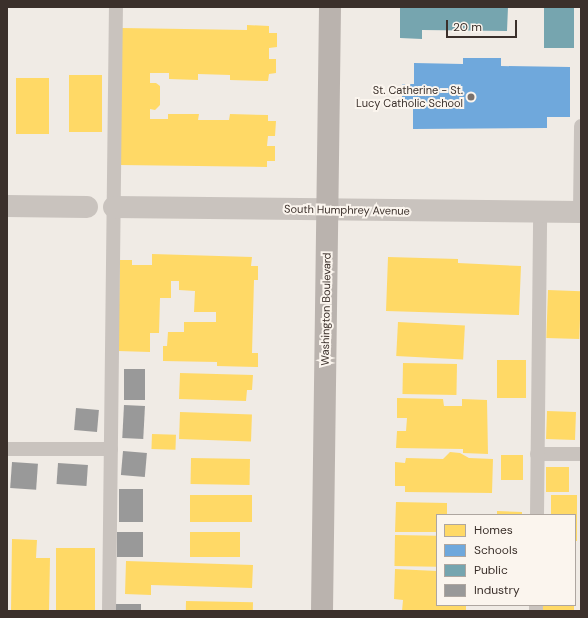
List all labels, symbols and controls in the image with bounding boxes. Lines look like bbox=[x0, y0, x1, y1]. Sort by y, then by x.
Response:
scale bar bbox=[448, 12, 519, 38]
text: 20 m bbox=[453, 19, 482, 35]
place label: St. Catherine - St. Lucy Catholic School bbox=[356, 84, 463, 110]
marker: St. Catherine - St. Lucy Catholic School bbox=[466, 92, 476, 102]
street label: South Humphrey Avenue bbox=[284, 202, 410, 218]
street label: Washington Boulevard bbox=[318, 252, 334, 366]
legend bbox=[436, 514, 576, 606]
text: Homes bbox=[474, 522, 513, 538]
text: Schools bbox=[474, 542, 518, 558]
text: Public bbox=[474, 562, 508, 578]
text: Industry bbox=[474, 582, 520, 598]

